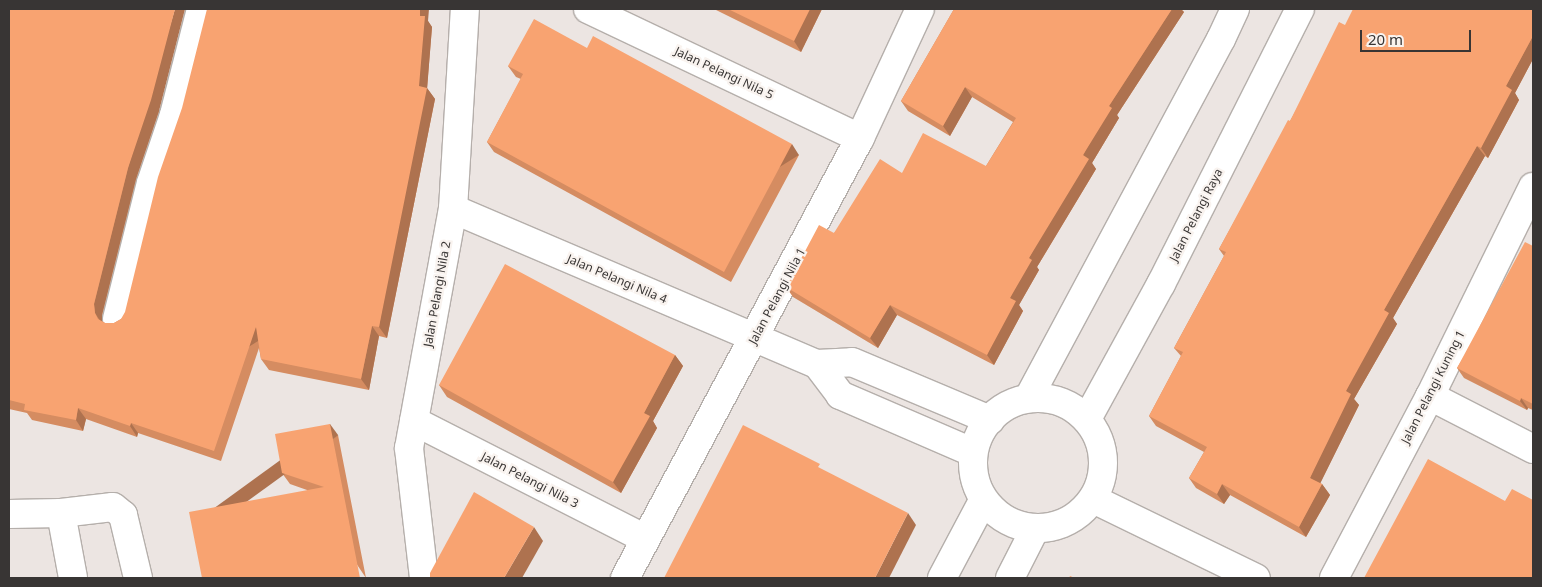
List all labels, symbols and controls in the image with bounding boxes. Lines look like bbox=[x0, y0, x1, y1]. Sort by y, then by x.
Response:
scale bar bbox=[1362, 20, 1473, 52]
text: 20 m bbox=[1368, 29, 1403, 49]
street label: Jalan Pelangi Nila 5 bbox=[672, 44, 776, 102]
street label: Jalan Pelangi Raya bbox=[1166, 166, 1226, 264]
street label: Jalan Pelangi Nila 2 bbox=[421, 240, 453, 348]
street label: Jalan Pelangi Nila 1 bbox=[745, 245, 809, 347]
street label: Jalan Pelangi Nila 4 bbox=[565, 251, 669, 307]
street label: Jalan Pelangi Kuning 1 bbox=[1398, 328, 1468, 446]
street label: Jalan Pelangi Nila 3 bbox=[479, 449, 581, 511]

